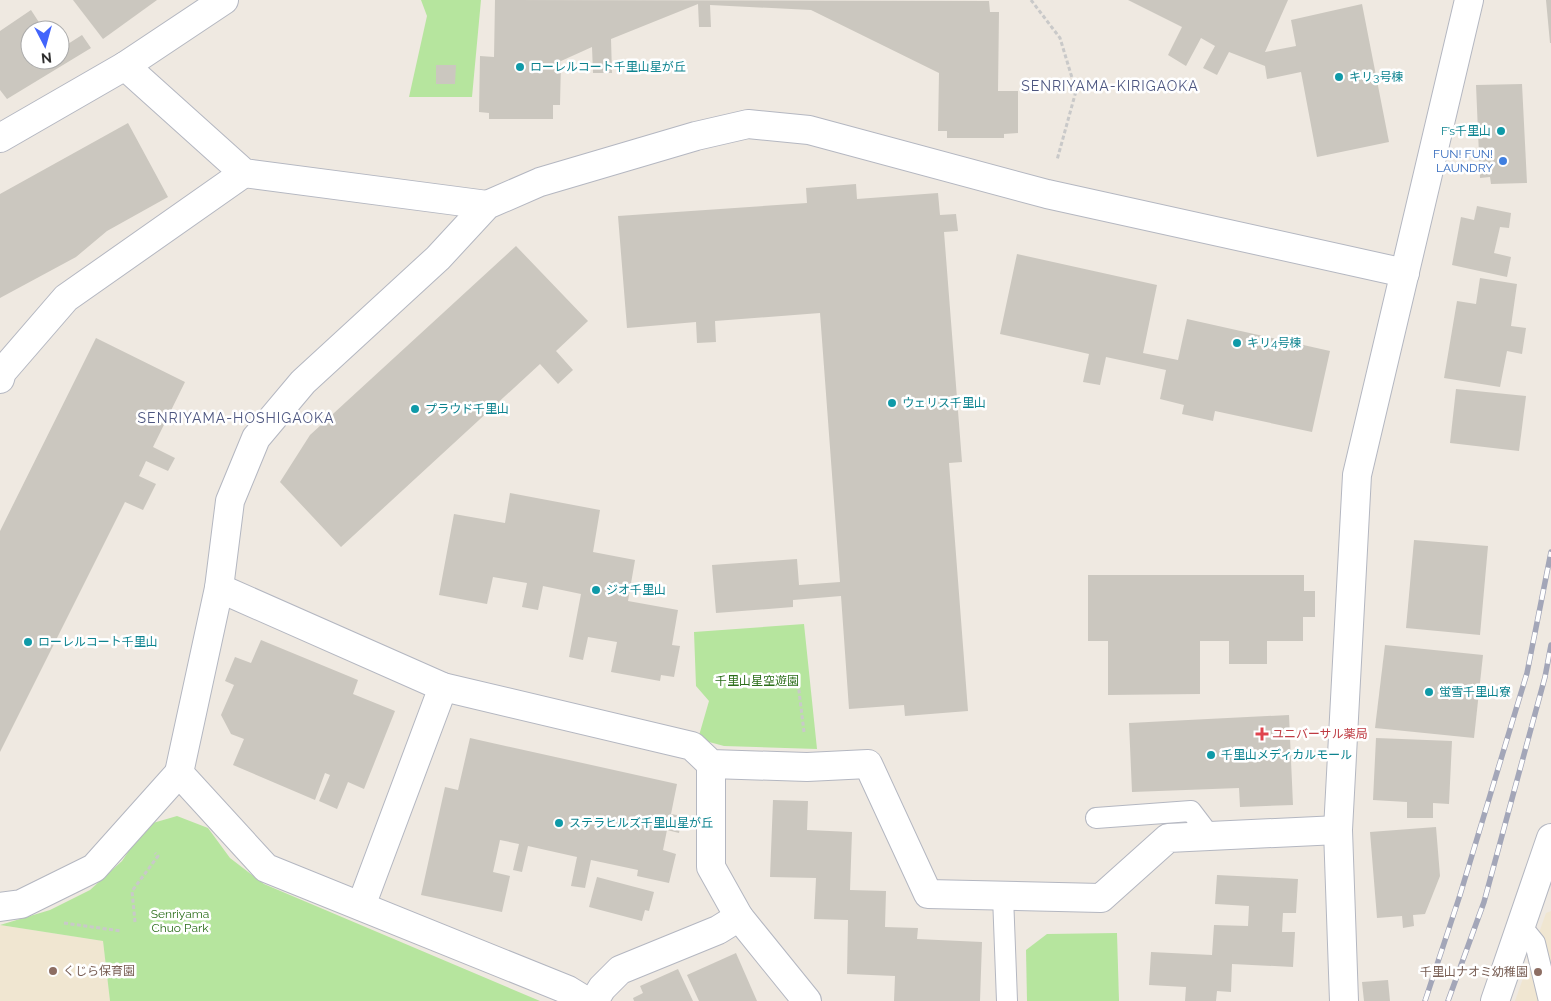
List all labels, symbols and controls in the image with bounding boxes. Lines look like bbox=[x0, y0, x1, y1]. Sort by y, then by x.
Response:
north arrow bbox=[20, 20, 70, 70]
text: N bbox=[40, 49, 53, 66]
place label: ローレルコート千里山星が丘 bbox=[530, 60, 686, 74]
marker: ローレルコート千里山星が丘 bbox=[514, 61, 526, 73]
place label: キリ3号棟 bbox=[1349, 70, 1403, 84]
marker: キリ3号棟 bbox=[1333, 71, 1345, 83]
district label: SENRIYAMA-KIRIGAOKA bbox=[1021, 78, 1199, 94]
place label: F’s千里山 bbox=[1441, 124, 1491, 138]
marker: F’s千里山 bbox=[1495, 125, 1507, 137]
place label: FUN! FUN! LAUNDRY bbox=[1433, 147, 1493, 175]
marker: FUN! FUN! LAUNDRY bbox=[1497, 155, 1509, 167]
place label: キリ4号棟 bbox=[1247, 336, 1302, 350]
marker: キリ4号棟 bbox=[1231, 337, 1243, 349]
place label: ウェリス千里山 bbox=[902, 396, 986, 410]
marker: ウェリス千里山 bbox=[886, 397, 898, 409]
place label: プラウド千里山 bbox=[425, 402, 509, 416]
marker: プラウド千里山 bbox=[409, 403, 421, 415]
district label: SENRIYAMA-HOSHIGAOKA bbox=[138, 410, 334, 426]
place label: ジオ千里山 bbox=[606, 583, 666, 597]
marker: ジオ千里山 bbox=[590, 584, 602, 596]
place label: ローレルコート千里山 bbox=[38, 635, 158, 649]
marker: ローレルコート千里山 bbox=[22, 636, 34, 648]
park label: 千里山星空遊園 bbox=[715, 674, 799, 688]
place label: 蛍雪千里山寮 bbox=[1439, 685, 1511, 699]
marker: 蛍雪千里山寮 bbox=[1423, 686, 1435, 698]
place label: ユニバーサル薬局 bbox=[1272, 727, 1368, 741]
marker: ユニバーサル薬局 bbox=[1256, 728, 1268, 740]
place label: 千里山メディカルモール bbox=[1221, 748, 1352, 762]
marker: 千里山メディカルモール bbox=[1205, 749, 1217, 761]
place label: ステラヒルズ千里山星が丘 bbox=[569, 816, 713, 830]
marker: ステラヒルズ千里山星が丘 bbox=[553, 817, 565, 829]
park label: Senriyama Chuo Park bbox=[151, 907, 209, 935]
place label: くじら保育園 bbox=[63, 964, 135, 978]
marker: くじら保育園 bbox=[47, 965, 59, 977]
place label: 千里山ナオミ幼稚園 bbox=[1420, 965, 1528, 979]
marker: 千里山ナオミ幼稚園 bbox=[1532, 966, 1544, 978]

